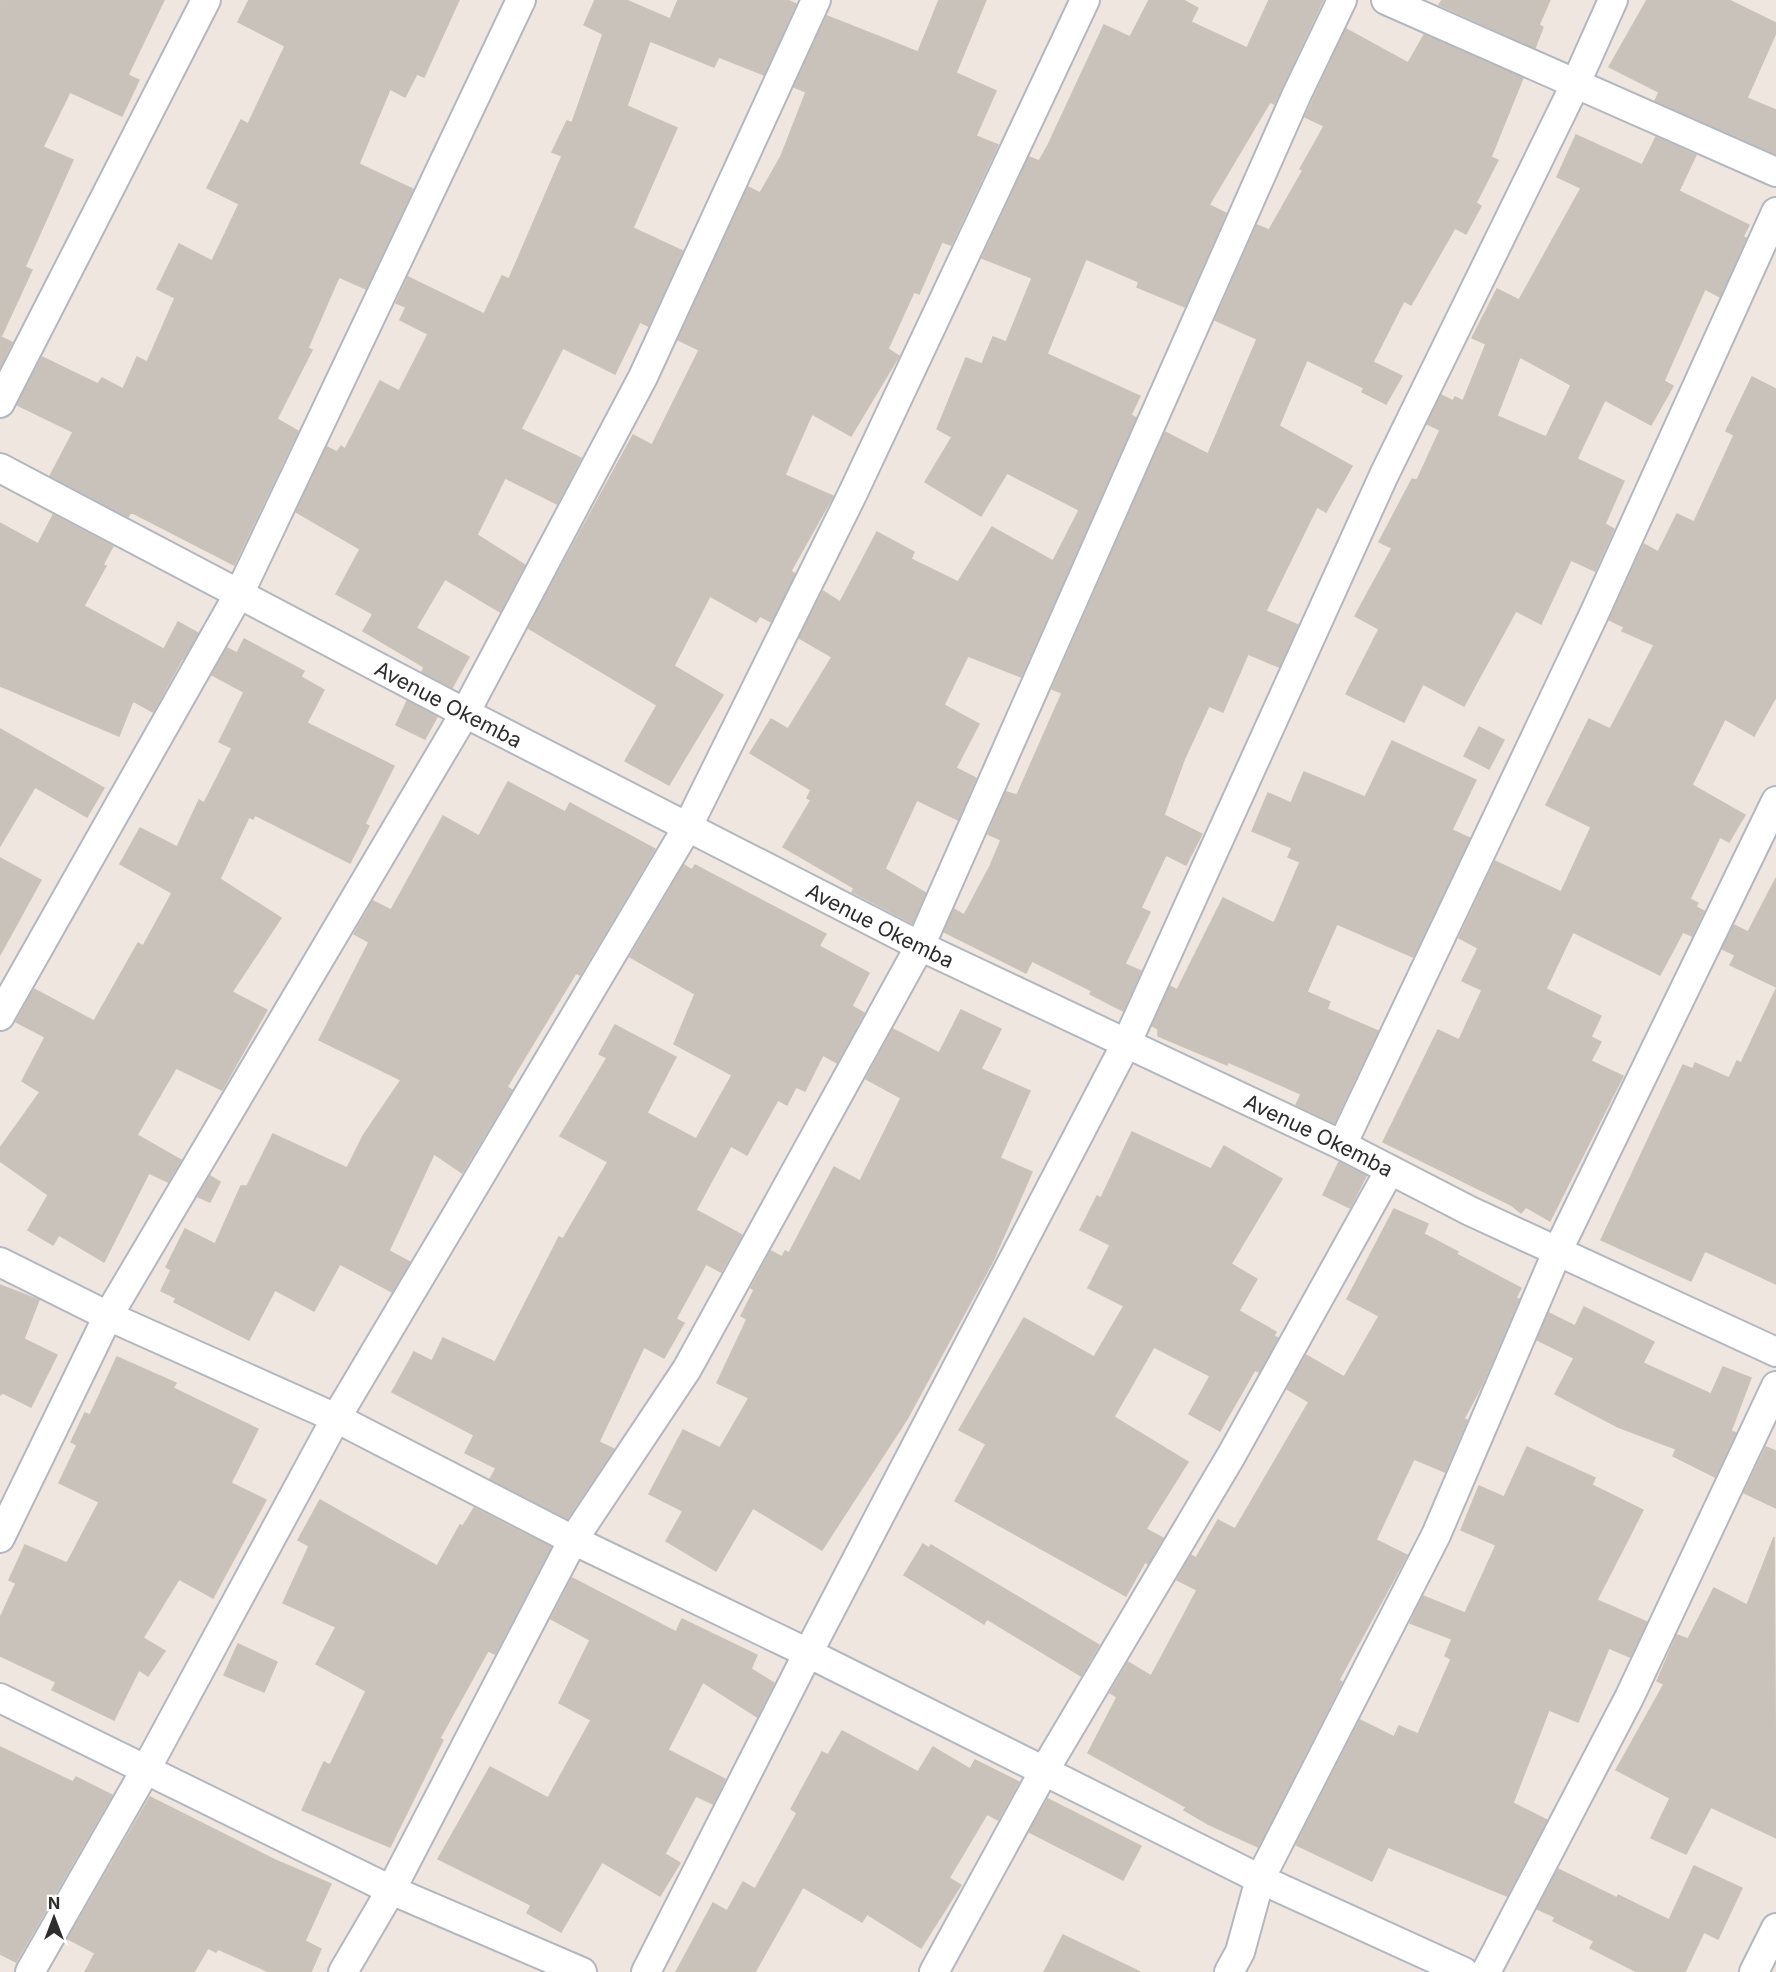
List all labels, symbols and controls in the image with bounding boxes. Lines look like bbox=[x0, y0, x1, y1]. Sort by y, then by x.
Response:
street label: Avenue Okemba bbox=[371, 655, 526, 753]
street label: Avenue Okemba bbox=[802, 877, 958, 973]
street label: Avenue Okemba bbox=[1240, 1088, 1397, 1182]
north arrow bbox=[24, 1888, 84, 1948]
text: N bbox=[48, 1893, 60, 1913]

